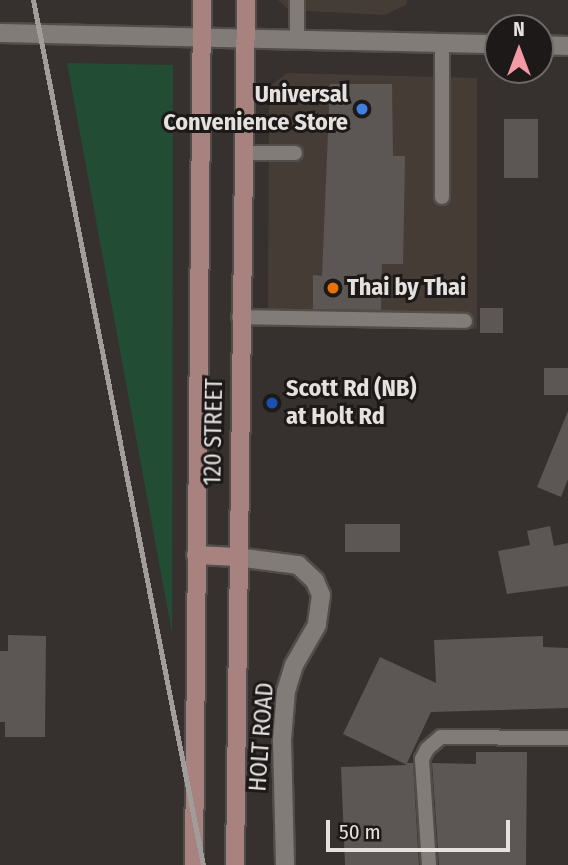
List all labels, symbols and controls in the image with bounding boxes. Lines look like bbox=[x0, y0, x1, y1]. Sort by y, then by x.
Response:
north arrow bbox=[484, 14, 554, 84]
text: N bbox=[513, 18, 525, 41]
place label: Universal Convenience Store bbox=[163, 81, 348, 137]
marker: Universal Convenience Store bbox=[354, 101, 370, 117]
place label: Thai by Thai bbox=[347, 274, 466, 302]
marker: Thai by Thai bbox=[325, 280, 341, 296]
place label: Scott Rd (NB) at Holt Rd bbox=[286, 375, 417, 431]
street label: 120 STREET bbox=[199, 378, 229, 486]
marker: Scott Rd (NB) at Holt Rd bbox=[264, 395, 280, 411]
street label: HOLT ROAD bbox=[244, 681, 280, 793]
scale bar bbox=[330, 806, 514, 850]
text: 50 m bbox=[339, 819, 381, 845]

